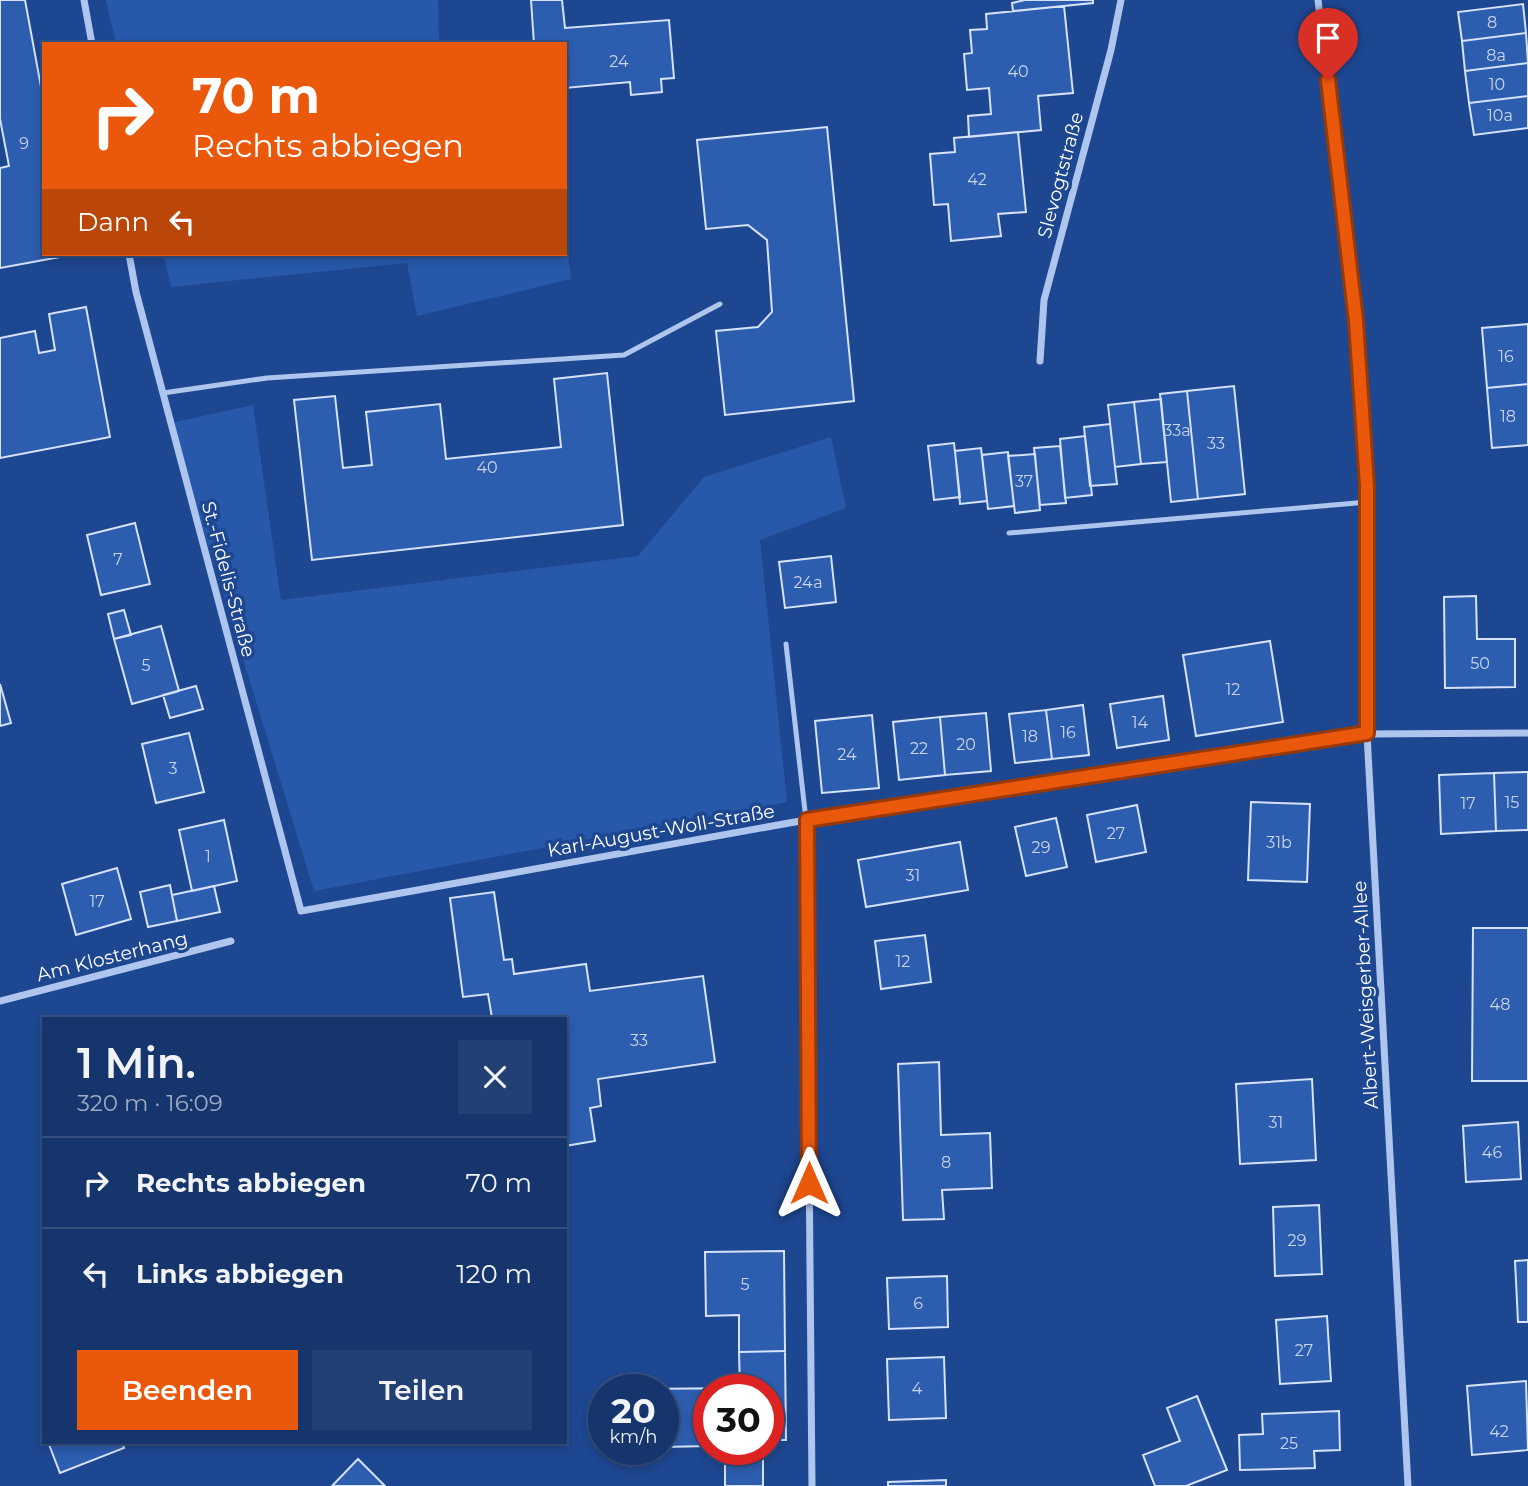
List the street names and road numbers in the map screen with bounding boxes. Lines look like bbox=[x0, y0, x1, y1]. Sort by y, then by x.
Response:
street label: Slevogtstraße bbox=[1033, 109, 1088, 241]
street label: St.-Fidelis-Straße bbox=[197, 499, 260, 660]
street label: Karl-August-Woll-Straße bbox=[546, 799, 777, 862]
street label: Albert-Weisgerber-Allee bbox=[1348, 880, 1383, 1110]
street label: Am Klosterhang bbox=[34, 927, 190, 986]

